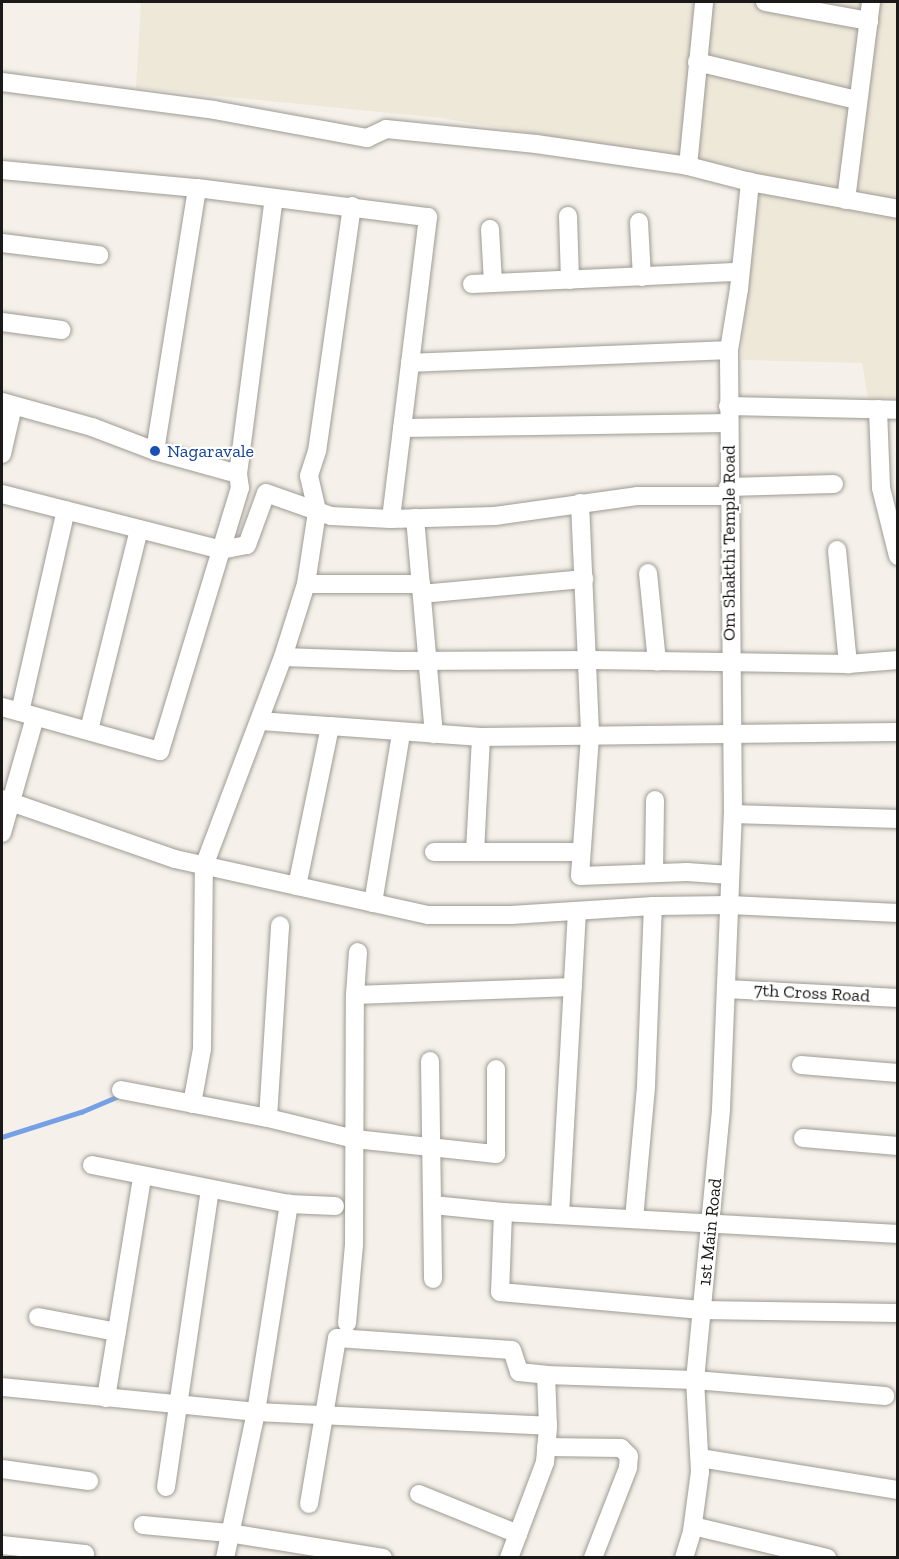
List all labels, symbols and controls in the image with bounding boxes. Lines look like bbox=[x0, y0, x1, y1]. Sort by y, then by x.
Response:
place label: Nagaravale bbox=[167, 440, 254, 462]
marker: Nagaravale bbox=[148, 444, 162, 458]
street label: Om Shakthi Temple Road bbox=[718, 445, 740, 641]
street label: 7th Cross Road bbox=[753, 979, 871, 1007]
street label: 1st Main Road bbox=[694, 1177, 726, 1287]

